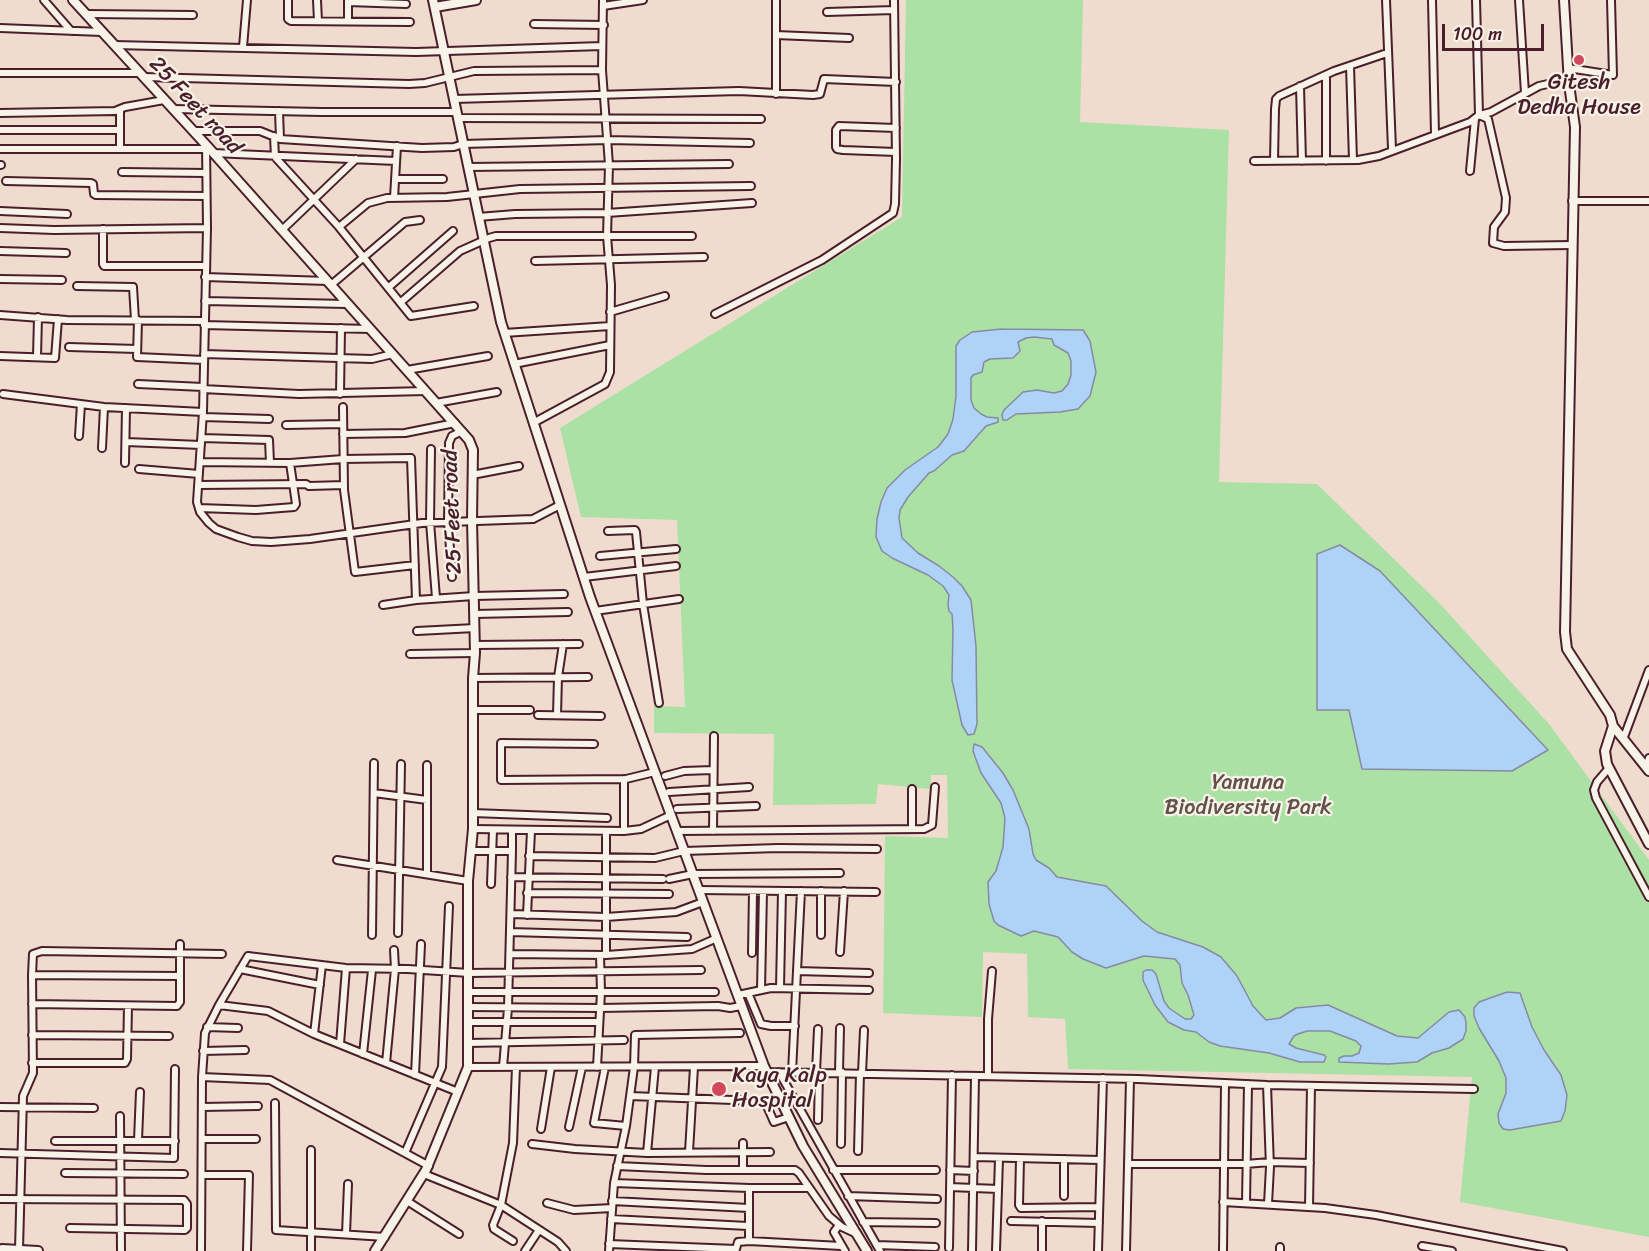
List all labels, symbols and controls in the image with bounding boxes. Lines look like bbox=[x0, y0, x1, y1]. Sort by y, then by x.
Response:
scale bar bbox=[1445, 12, 1547, 50]
text: 100 m bbox=[1453, 18, 1502, 50]
street label: 25 Feet road bbox=[143, 51, 247, 161]
marker: Gitesh Dedha House bbox=[1572, 53, 1586, 67]
place label: Gitesh Dedha House bbox=[1517, 70, 1641, 122]
street label: 25 Feet road bbox=[438, 449, 468, 575]
park label: Yamuna Biodiversity Park bbox=[1164, 770, 1332, 822]
place label: Kaya Kalp Hospital bbox=[732, 1063, 827, 1114]
marker: Kaya Kalp Hospital bbox=[710, 1080, 728, 1098]

